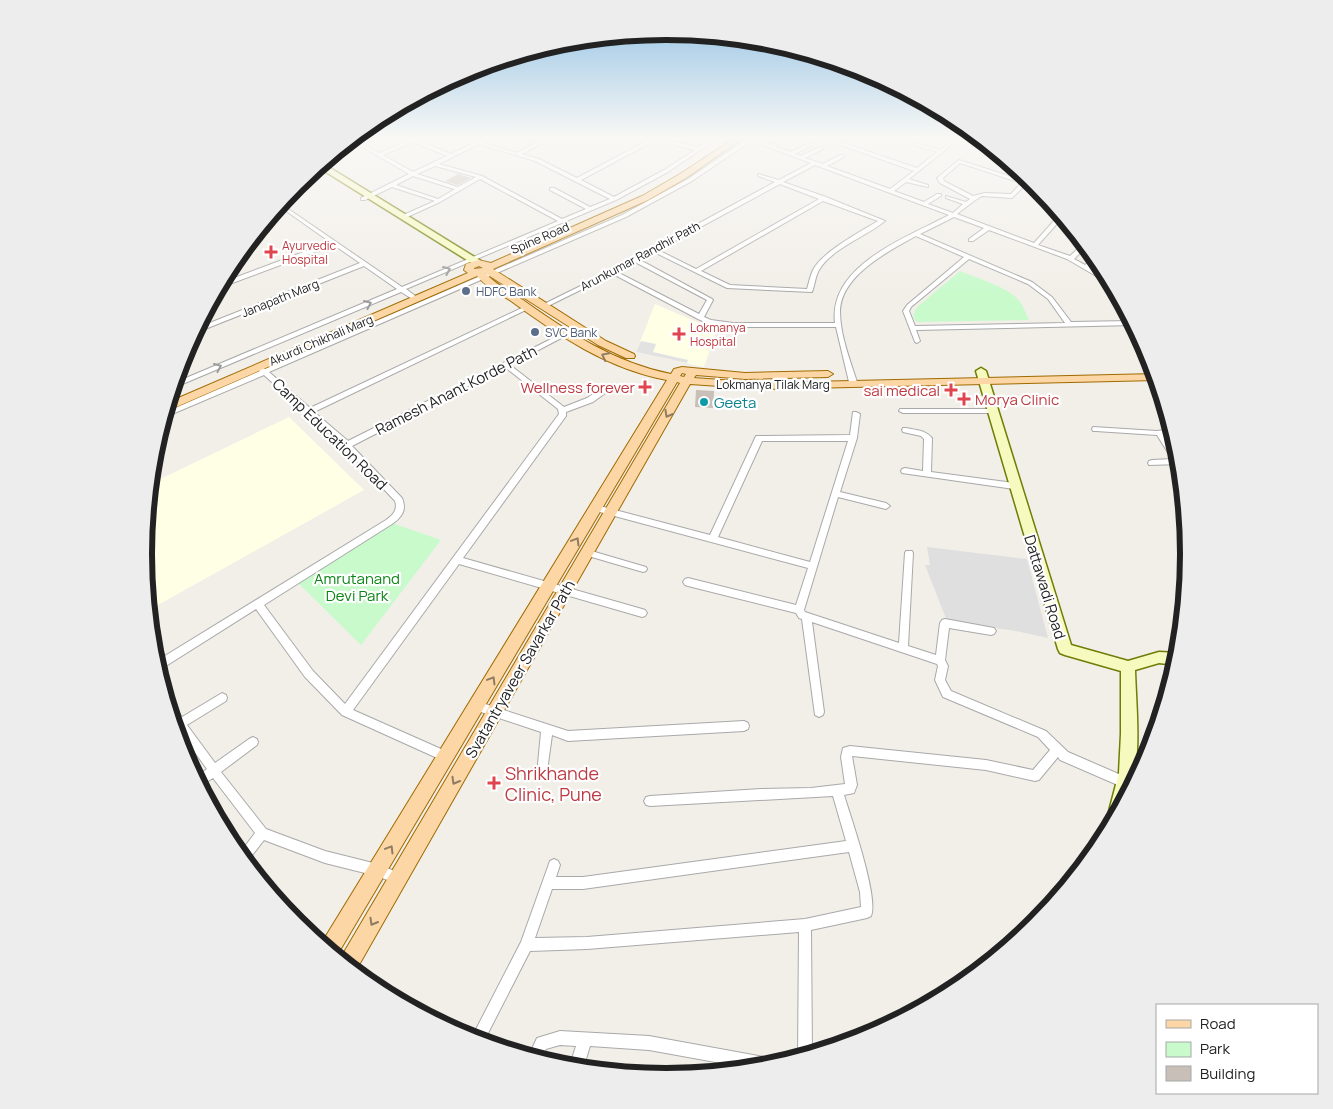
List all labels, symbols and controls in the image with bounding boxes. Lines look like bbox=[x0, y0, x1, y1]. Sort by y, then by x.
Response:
street label: Arunkumar Randhir Path bbox=[577, 217, 703, 295]
street label: Spine Road bbox=[508, 218, 572, 258]
place label: Ayurvedic Hospital bbox=[282, 237, 337, 268]
marker: Ayurvedic Hospital bbox=[264, 245, 278, 259]
one-way arrow bbox=[442, 266, 450, 276]
street label: Janapath Marg bbox=[239, 275, 321, 321]
place label: HDFC Bank bbox=[476, 283, 537, 300]
marker: HDFC Bank bbox=[460, 285, 472, 297]
one-way arrow bbox=[363, 299, 372, 310]
street label: Akurdi Chikhali Marg bbox=[266, 310, 376, 370]
place label: Lokmanya Hospital bbox=[690, 319, 746, 350]
place label: SVC Bank bbox=[545, 324, 598, 341]
marker: SVC Bank bbox=[529, 326, 541, 338]
marker: Lokmanya Hospital bbox=[672, 327, 686, 341]
street label: Ramesh Anant Korde Path bbox=[372, 340, 540, 440]
one-way arrow bbox=[601, 352, 610, 362]
one-way arrow bbox=[213, 363, 222, 374]
street label: Camp Education Road bbox=[268, 373, 392, 495]
street label: Lokmanya Tilak Marg bbox=[716, 376, 830, 393]
place label: Wellness forever bbox=[521, 377, 636, 398]
place label: sai medical bbox=[863, 380, 940, 401]
marker: Wellness forever bbox=[639, 381, 651, 393]
marker: sai medical bbox=[944, 383, 958, 397]
place label: Morya Clinic bbox=[975, 389, 1059, 410]
place label: Geeta bbox=[714, 392, 756, 413]
marker: Morya Clinic bbox=[957, 392, 971, 406]
marker: Geeta bbox=[698, 396, 710, 408]
one-way arrow bbox=[665, 408, 675, 417]
street label: Dattawadi Road bbox=[1019, 532, 1071, 642]
one-way arrow bbox=[569, 537, 579, 546]
park label: Amrutanand Devi Park bbox=[314, 568, 400, 606]
street label: Svatantryaveer Savarkar Path bbox=[460, 576, 580, 762]
one-way arrow bbox=[485, 676, 495, 685]
place label: Shrikhande Clinic, Pune bbox=[505, 761, 602, 806]
one-way arrow bbox=[452, 776, 462, 785]
marker: Shrikhande Clinic, Pune bbox=[487, 776, 501, 790]
one-way arrow bbox=[383, 845, 393, 854]
one-way arrow bbox=[370, 916, 380, 925]
legend bbox=[1156, 1004, 1318, 1094]
text: Road bbox=[1200, 1013, 1236, 1034]
text: Park bbox=[1200, 1038, 1230, 1059]
text: Building bbox=[1200, 1063, 1255, 1084]

